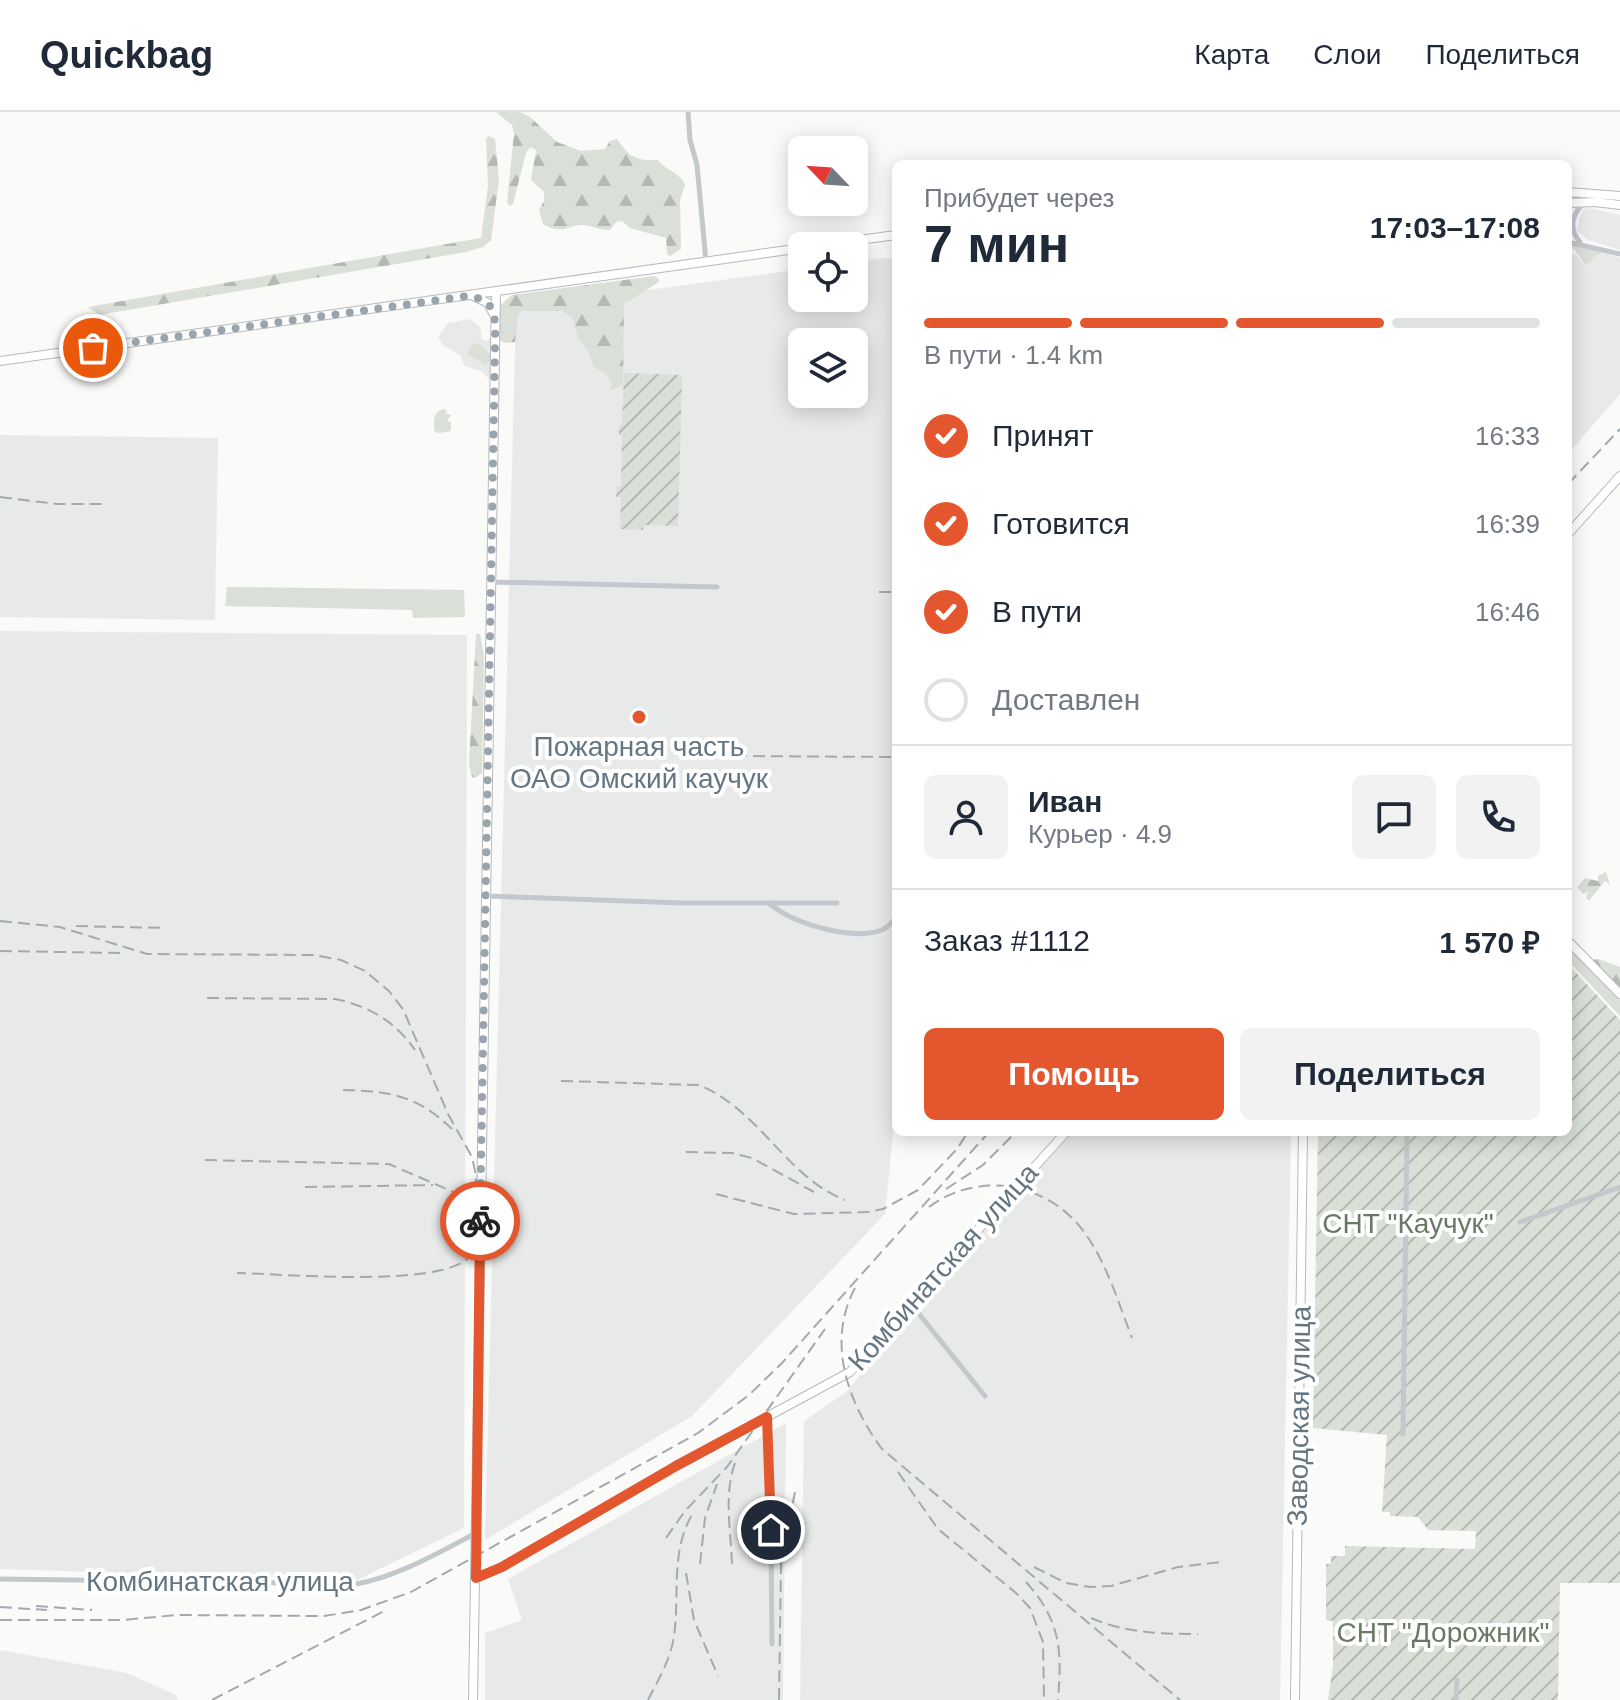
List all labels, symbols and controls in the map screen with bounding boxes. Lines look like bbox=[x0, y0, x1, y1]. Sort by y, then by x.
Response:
text: Quickbag bbox=[40, 34, 213, 76]
text: Карта bbox=[1194, 39, 1269, 70]
text: Слои bbox=[1313, 39, 1381, 70]
text: Поделиться bbox=[1425, 39, 1580, 70]
north arrow bbox=[788, 136, 868, 216]
map controls bbox=[788, 136, 868, 408]
text: Прибудет через bbox=[924, 183, 1114, 213]
text: 17:03–17:08 bbox=[1370, 211, 1540, 244]
text: 7 мин bbox=[924, 215, 1069, 273]
button: locate bbox=[788, 232, 868, 312]
pin bbox=[59, 314, 127, 382]
icon: bag bbox=[71, 326, 115, 370]
button: layers bbox=[788, 328, 868, 408]
text: В пути · 1.4 km bbox=[924, 340, 1103, 370]
icon: check bbox=[924, 414, 968, 458]
text: Принят bbox=[992, 419, 1094, 452]
text: 16:33 bbox=[1475, 421, 1540, 451]
icon: check bbox=[924, 502, 968, 546]
text: Готовится bbox=[992, 507, 1130, 540]
text: 16:39 bbox=[1475, 509, 1540, 539]
icon: check bbox=[924, 590, 968, 634]
text: В пути bbox=[992, 595, 1082, 628]
text: 16:46 bbox=[1475, 597, 1540, 627]
text: Доставлен bbox=[992, 683, 1140, 716]
marker: Пожарная часть ОАО Омский каучук bbox=[630, 708, 648, 726]
place label: Пожарная часть ОАО Омский каучук bbox=[510, 731, 769, 794]
button: person bbox=[924, 775, 1008, 859]
button: chat bbox=[1352, 775, 1436, 859]
button: phone bbox=[1456, 775, 1540, 859]
text: Иван bbox=[1028, 785, 1102, 818]
text: Курьер · 4.9 bbox=[1028, 819, 1172, 849]
text: Заказ #1112 bbox=[924, 924, 1090, 957]
text: 1 570 ₽ bbox=[1439, 926, 1540, 959]
button: Помощь bbox=[924, 1028, 1224, 1120]
button: Поделиться bbox=[1240, 1028, 1540, 1120]
street label: Комбинатская улица bbox=[842, 1157, 1044, 1377]
courier bbox=[440, 1181, 520, 1261]
icon: bike bbox=[458, 1199, 502, 1243]
park label: СНТ "Каучук" bbox=[1322, 1208, 1494, 1239]
street label: Заводская улица bbox=[1282, 1305, 1316, 1527]
pin bbox=[737, 1496, 805, 1564]
icon: home bbox=[749, 1508, 793, 1552]
street label: Комбинатская улица bbox=[86, 1566, 354, 1597]
park label: СНТ "Дорожник" bbox=[1337, 1617, 1549, 1648]

